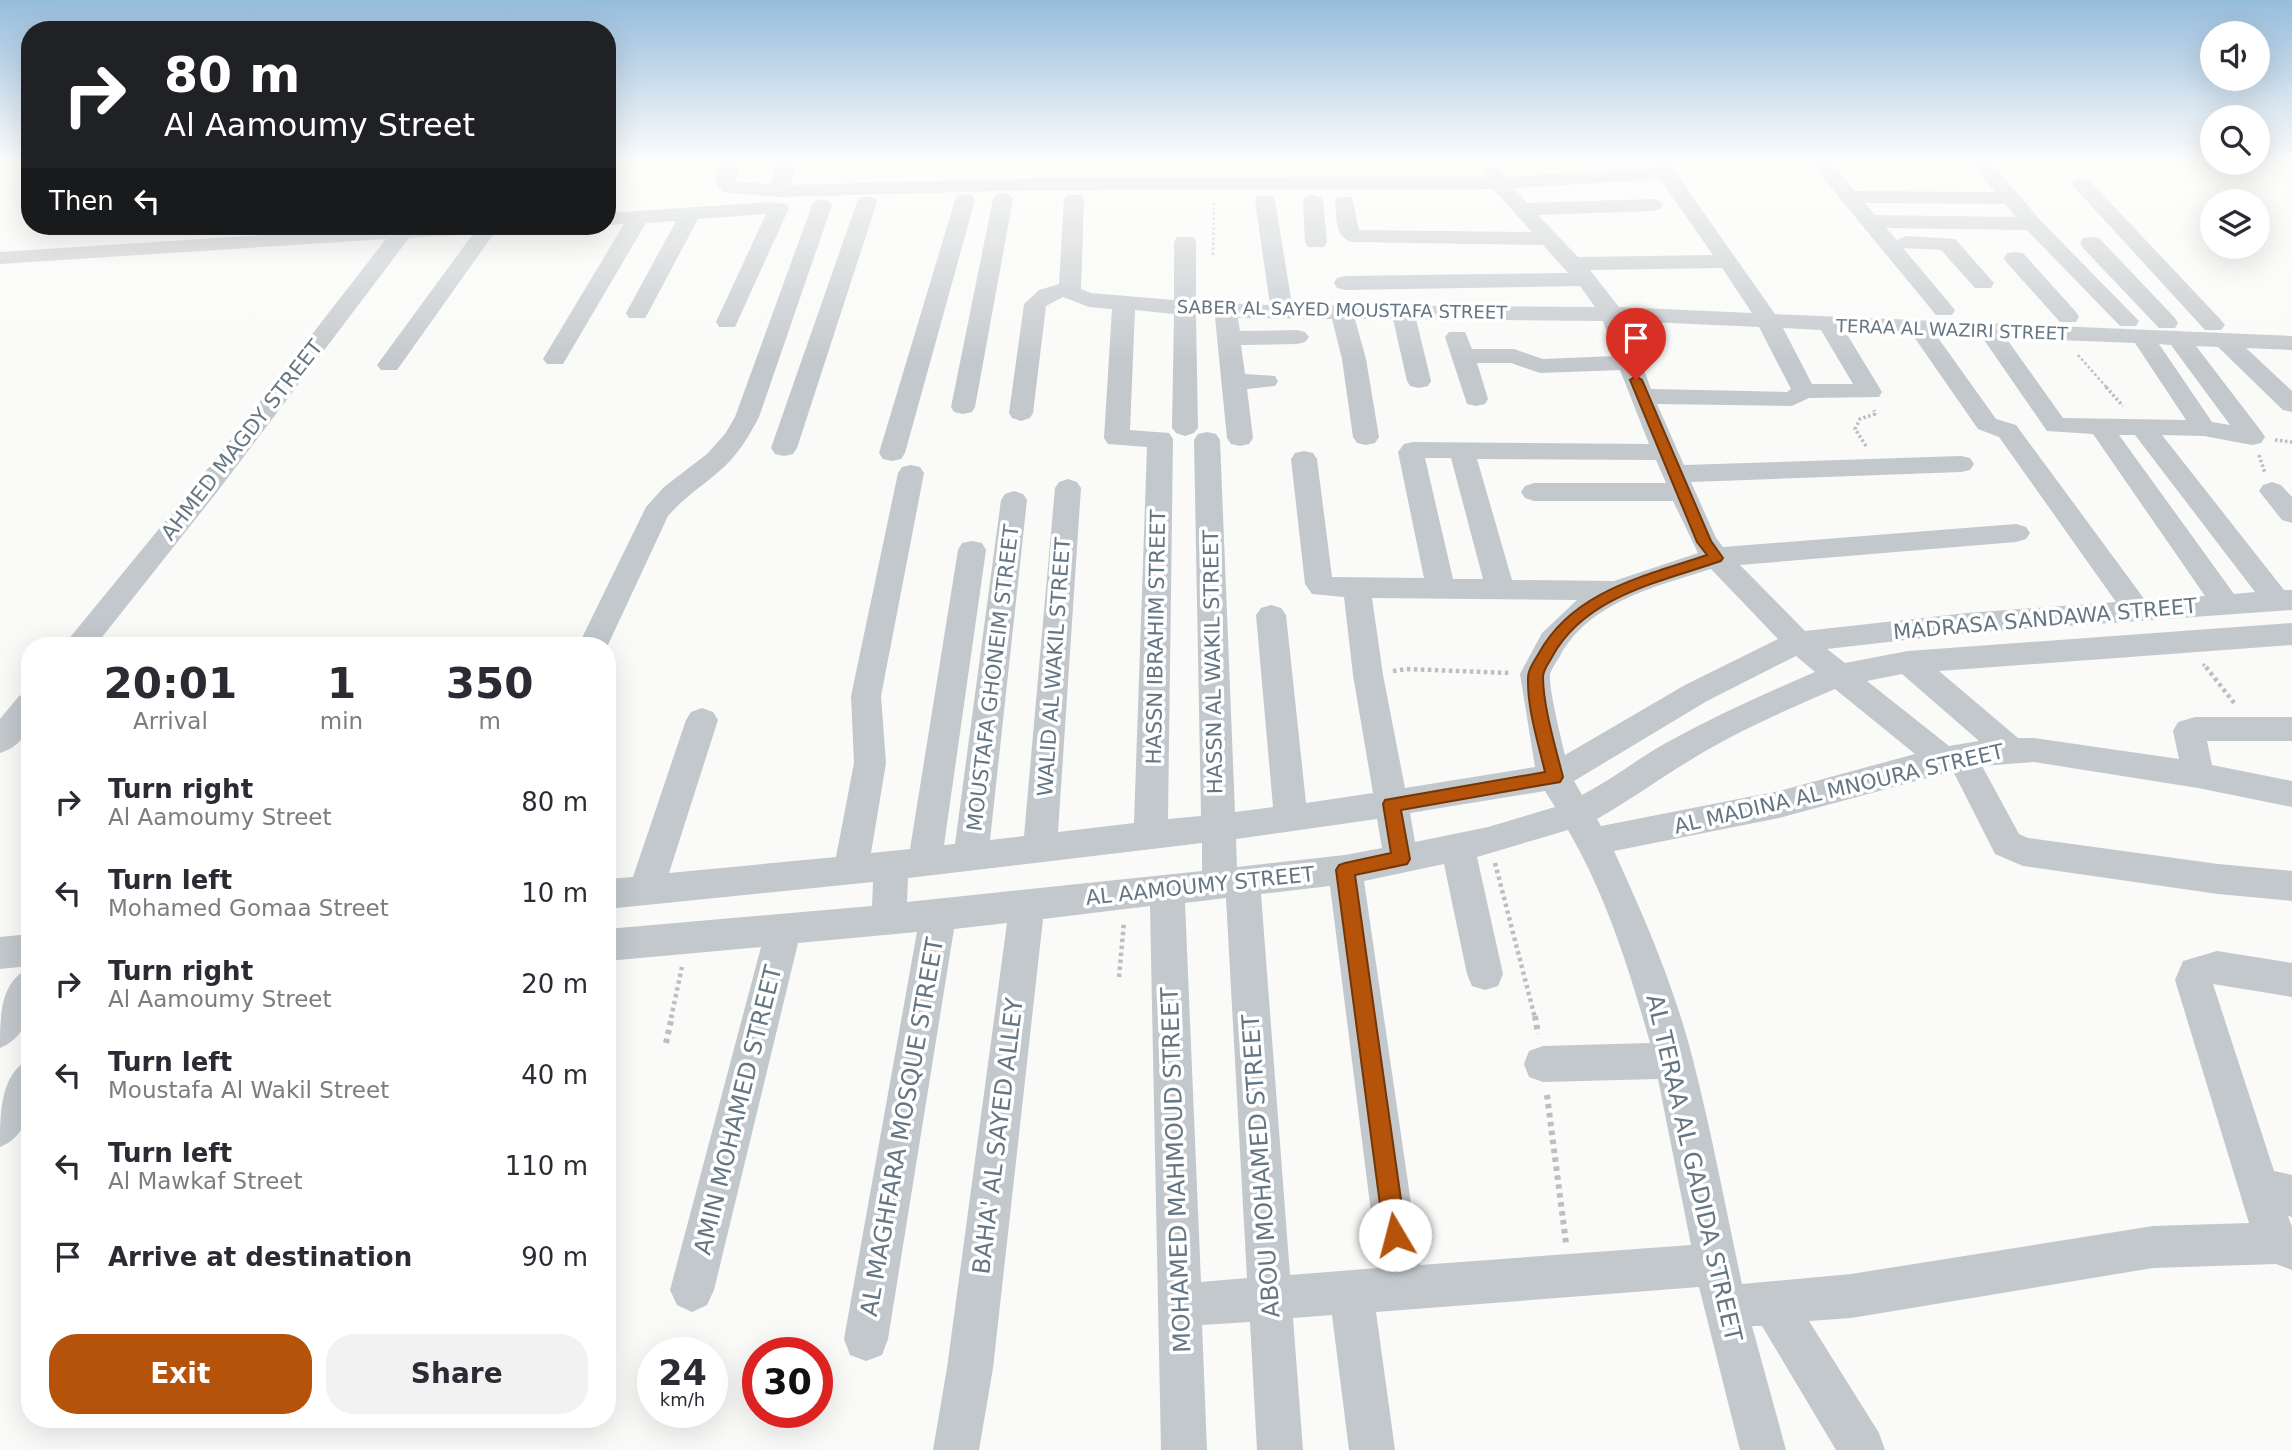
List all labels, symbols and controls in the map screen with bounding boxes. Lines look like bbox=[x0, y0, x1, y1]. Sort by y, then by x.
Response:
map controls bbox=[2200, 21, 2270, 259]
button: sound bbox=[2200, 21, 2270, 91]
text: 80 m bbox=[164, 47, 300, 104]
icon: right bbox=[49, 49, 140, 140]
button: search bbox=[2200, 105, 2270, 175]
text: Al Aamoumy Street bbox=[164, 106, 475, 144]
icon: left bbox=[128, 182, 166, 220]
text: Then bbox=[49, 186, 114, 216]
button: layers bbox=[2200, 189, 2270, 259]
street label: SABER AL SAYED MOUSTAFA STREET bbox=[1177, 296, 1508, 323]
pin bbox=[1606, 308, 1666, 380]
street label: TERAA AL WAZIRI STREET bbox=[1835, 315, 2069, 344]
icon: arrive bbox=[1617, 319, 1655, 357]
street label: AHMED MAGDY STREET bbox=[156, 335, 328, 545]
street label: HASSN IBRAHIM STREET bbox=[1142, 509, 1170, 765]
street label: MOUSTAFA GHONEIM STREET bbox=[962, 523, 1024, 833]
street label: HASSN AL WAKIL STREET bbox=[1199, 529, 1227, 794]
street label: WALID AL WAKIL STREET bbox=[1033, 536, 1075, 797]
street label: MADRASA SANDAWA STREET bbox=[1892, 594, 2198, 644]
text: 20:01 bbox=[104, 659, 237, 708]
text: 1 bbox=[327, 659, 356, 708]
text: 350 bbox=[446, 659, 533, 708]
text: Arrival bbox=[133, 708, 208, 734]
text: min bbox=[320, 708, 363, 734]
text: m bbox=[478, 708, 501, 734]
street label: AL MADINA AL MNOURA STREET bbox=[1672, 739, 2006, 839]
text: Turn right bbox=[108, 774, 253, 804]
icon: right bbox=[49, 783, 87, 821]
text: 80 m bbox=[521, 787, 588, 817]
text: Al Aamoumy Street bbox=[108, 804, 332, 830]
street label: AL AAMOUMY STREET bbox=[1084, 862, 1316, 910]
text: Turn left bbox=[108, 865, 232, 895]
icon: left bbox=[49, 874, 87, 912]
text: 10 m bbox=[521, 878, 588, 908]
text: Mohamed Gomaa Street bbox=[108, 895, 389, 921]
street label: AL MAGHFARA MOSQUE STREET bbox=[855, 935, 949, 1319]
text: Turn right bbox=[108, 956, 253, 986]
street label: AMIN MOHAMED STREET bbox=[688, 962, 788, 1258]
icon: right bbox=[49, 965, 87, 1003]
text: 20 m bbox=[521, 969, 588, 999]
text: Al Aamoumy Street bbox=[108, 986, 332, 1012]
street label: MOHAMED MAHMOUD STREET bbox=[1156, 986, 1196, 1353]
street label: AL TERAA AL GADIDA STREET bbox=[1640, 992, 1748, 1345]
street label: BAHA' AL SAYED ALLEY bbox=[967, 996, 1029, 1276]
street label: ABOU MOHAMED STREET bbox=[1236, 1013, 1286, 1319]
text: Turn left bbox=[108, 1047, 232, 1077]
icon: left bbox=[49, 1056, 87, 1094]
text: 40 m bbox=[521, 1060, 588, 1090]
text: Moustafa Al Wakil Street bbox=[108, 1077, 389, 1103]
text: Turn left bbox=[108, 1138, 232, 1168]
icon: left bbox=[49, 1147, 87, 1185]
text: 110 m bbox=[505, 1151, 588, 1181]
text: Al Mawkaf Street bbox=[108, 1168, 303, 1194]
position arrow bbox=[1358, 1198, 1432, 1272]
icon: arrive bbox=[49, 1238, 87, 1276]
text: Arrive at destination bbox=[108, 1242, 412, 1272]
text: 90 m bbox=[521, 1242, 588, 1272]
button: Exit bbox=[49, 1334, 312, 1414]
button: Share bbox=[326, 1334, 588, 1414]
speed limit sign: 30 bbox=[742, 1337, 833, 1428]
text: 24 bbox=[658, 1353, 707, 1393]
text: km/h bbox=[660, 1389, 705, 1410]

